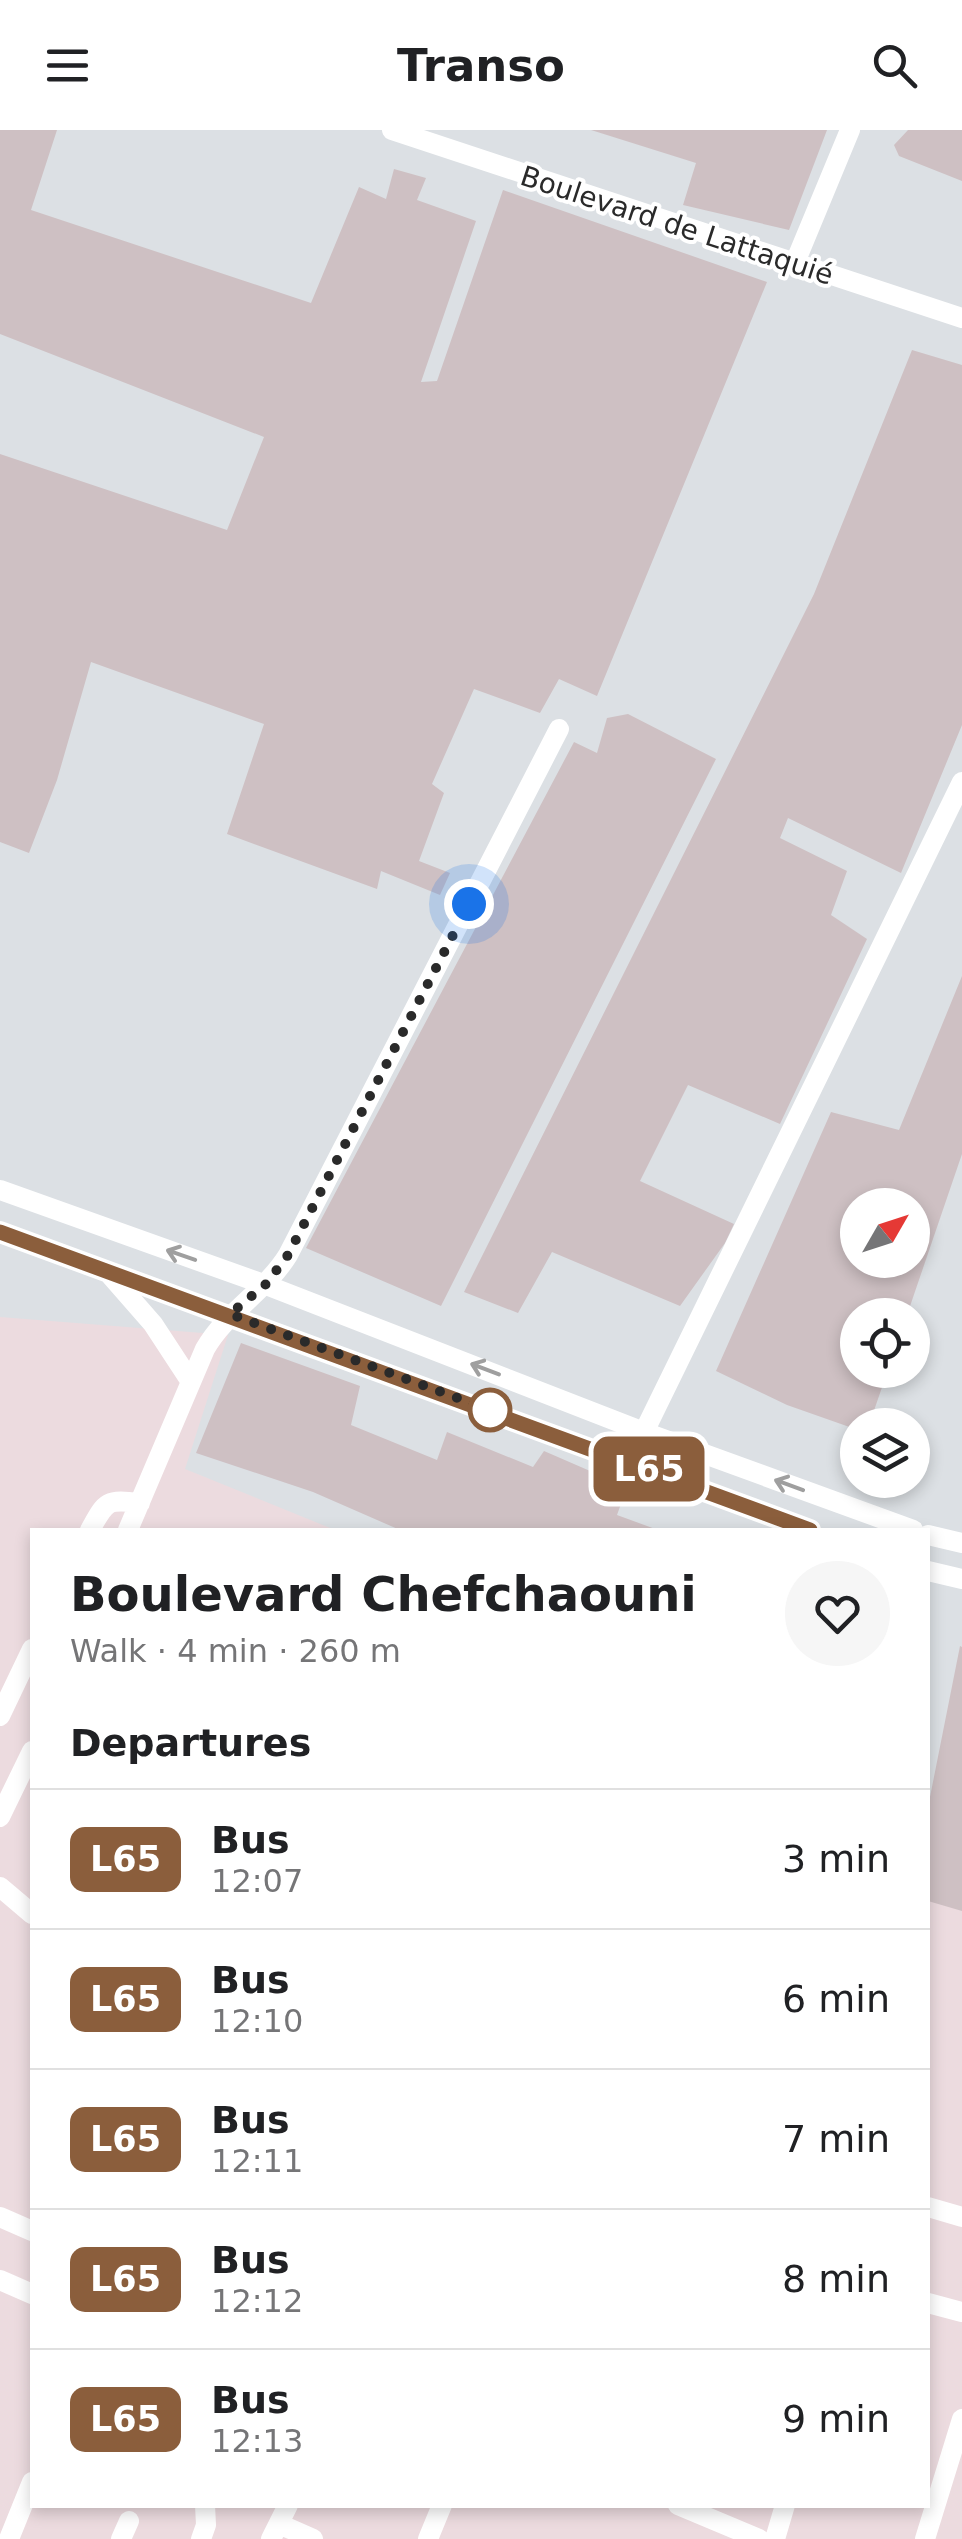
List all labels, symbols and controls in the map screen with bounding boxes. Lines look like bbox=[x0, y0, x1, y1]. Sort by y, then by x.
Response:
icon: menu bbox=[40, 38, 95, 93]
icon: search bbox=[867, 38, 922, 93]
text: Transo bbox=[397, 39, 565, 92]
street label: Boulevard de Lattaquié bbox=[516, 159, 837, 292]
your location bbox=[444, 879, 494, 929]
north arrow bbox=[840, 1188, 930, 1278]
map controls bbox=[840, 1188, 930, 1498]
one-way arrow bbox=[166, 1245, 197, 1263]
button: locate bbox=[840, 1298, 930, 1388]
one-way arrow bbox=[471, 1359, 501, 1377]
unlabelled marker bbox=[469, 1389, 511, 1431]
button: layers bbox=[840, 1408, 930, 1498]
line badge: L65 bbox=[592, 1436, 706, 1502]
text: L65 bbox=[613, 1449, 685, 1489]
one-way arrow bbox=[774, 1475, 805, 1493]
button: heart bbox=[785, 1561, 890, 1666]
text: Boulevard Chefchaouni bbox=[70, 1566, 697, 1622]
text: Walk · 4 min · 260 m bbox=[70, 1632, 401, 1670]
text: Departures bbox=[70, 1721, 311, 1765]
text: Bus bbox=[211, 1818, 290, 1862]
text: 3 min bbox=[782, 1837, 890, 1881]
text: L65 bbox=[90, 1839, 161, 1879]
text: 12:07 bbox=[211, 1862, 303, 1900]
text: Bus bbox=[211, 1958, 290, 2002]
text: 6 min bbox=[782, 1977, 890, 2021]
text: L65 bbox=[90, 1979, 161, 2019]
text: 12:10 bbox=[211, 2002, 303, 2040]
text: Bus bbox=[211, 2098, 290, 2142]
text: 7 min bbox=[782, 2117, 890, 2161]
text: L65 bbox=[90, 2119, 161, 2159]
text: 12:11 bbox=[211, 2142, 303, 2180]
text: Bus bbox=[211, 2238, 290, 2282]
text: 8 min bbox=[782, 2257, 890, 2301]
text: L65 bbox=[90, 2259, 161, 2299]
text: 12:12 bbox=[211, 2282, 303, 2320]
text: Bus bbox=[211, 2378, 290, 2422]
text: 9 min bbox=[782, 2397, 890, 2441]
text: L65 bbox=[90, 2399, 161, 2439]
text: 12:13 bbox=[211, 2422, 303, 2460]

